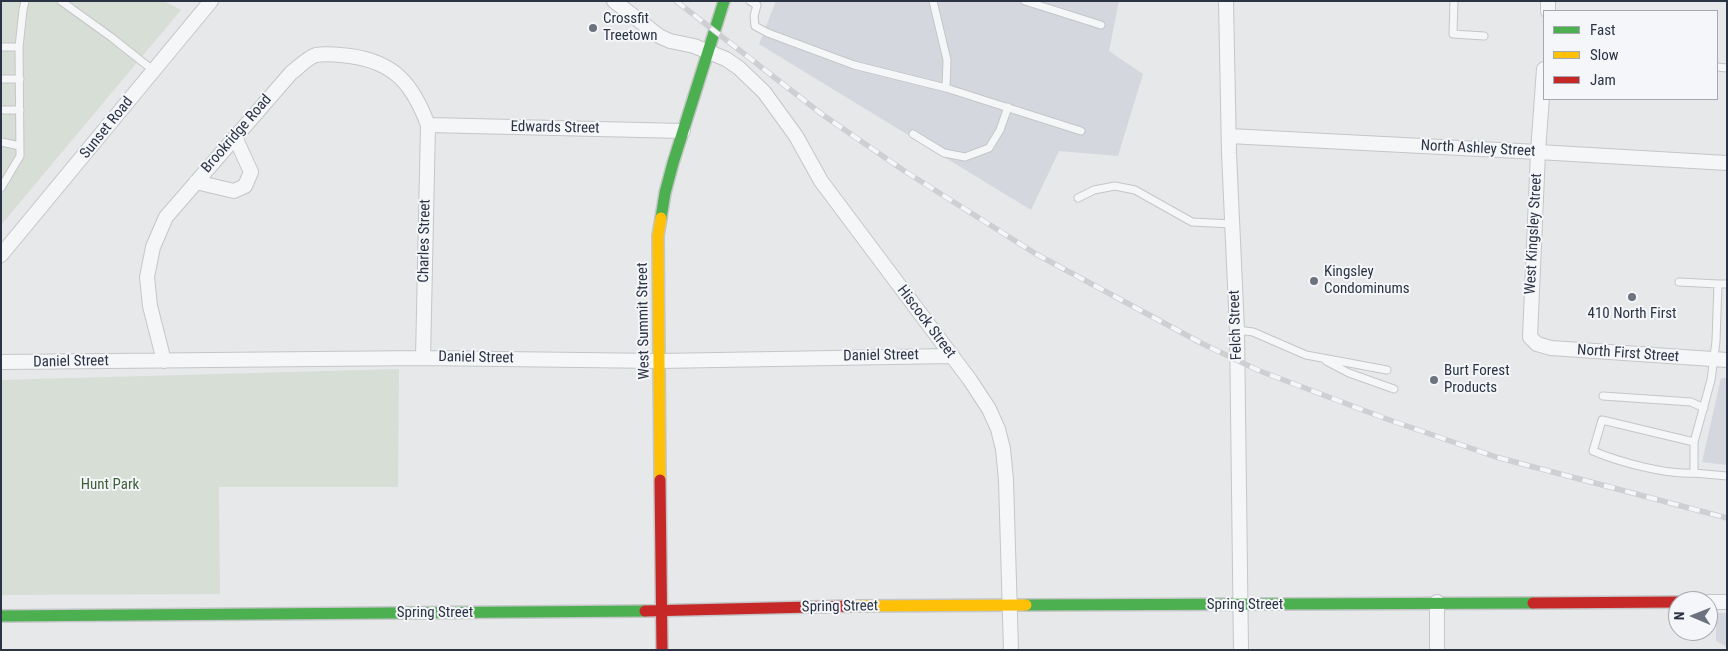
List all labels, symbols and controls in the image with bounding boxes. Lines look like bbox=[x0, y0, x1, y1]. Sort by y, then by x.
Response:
place label: Crossfit Treetown bbox=[603, 10, 658, 45]
legend bbox=[1543, 10, 1718, 100]
text: Fast bbox=[1590, 21, 1615, 39]
marker: Crossfit Treetown bbox=[587, 22, 599, 34]
text: Slow bbox=[1590, 46, 1619, 64]
text: Jam bbox=[1590, 71, 1616, 89]
street label: Brookridge Road bbox=[198, 91, 276, 177]
street label: Sunset Road bbox=[77, 94, 137, 162]
street label: Edwards Street bbox=[510, 118, 600, 138]
street label: North Ashley Street bbox=[1420, 137, 1536, 161]
street label: West Kingsley Street bbox=[1522, 173, 1546, 295]
street label: Charles Street bbox=[415, 199, 435, 283]
street label: West Summit Street bbox=[634, 262, 654, 380]
place label: Kingsley Condominums bbox=[1324, 263, 1410, 298]
marker: Kingsley Condominums bbox=[1308, 275, 1320, 287]
street label: Hiscock Street bbox=[893, 282, 959, 362]
street label: Felch Street bbox=[1226, 290, 1246, 360]
marker: 410 North First bbox=[1626, 291, 1638, 303]
place label: 410 North First bbox=[1587, 305, 1677, 323]
street label: North First Street bbox=[1577, 341, 1679, 367]
street label: Daniel Street bbox=[843, 346, 919, 366]
street label: Daniel Street bbox=[438, 348, 514, 368]
street label: Daniel Street bbox=[33, 352, 109, 372]
place label: Burt Forest Products bbox=[1444, 362, 1510, 397]
marker: Burt Forest Products bbox=[1428, 374, 1440, 386]
park label: Hunt Park bbox=[81, 476, 139, 494]
north arrow bbox=[1668, 591, 1718, 641]
street label: Spring Street bbox=[1207, 596, 1283, 614]
street label: Spring Street bbox=[802, 597, 878, 617]
street label: Spring Street bbox=[397, 604, 473, 622]
text: N bbox=[1671, 611, 1687, 620]

